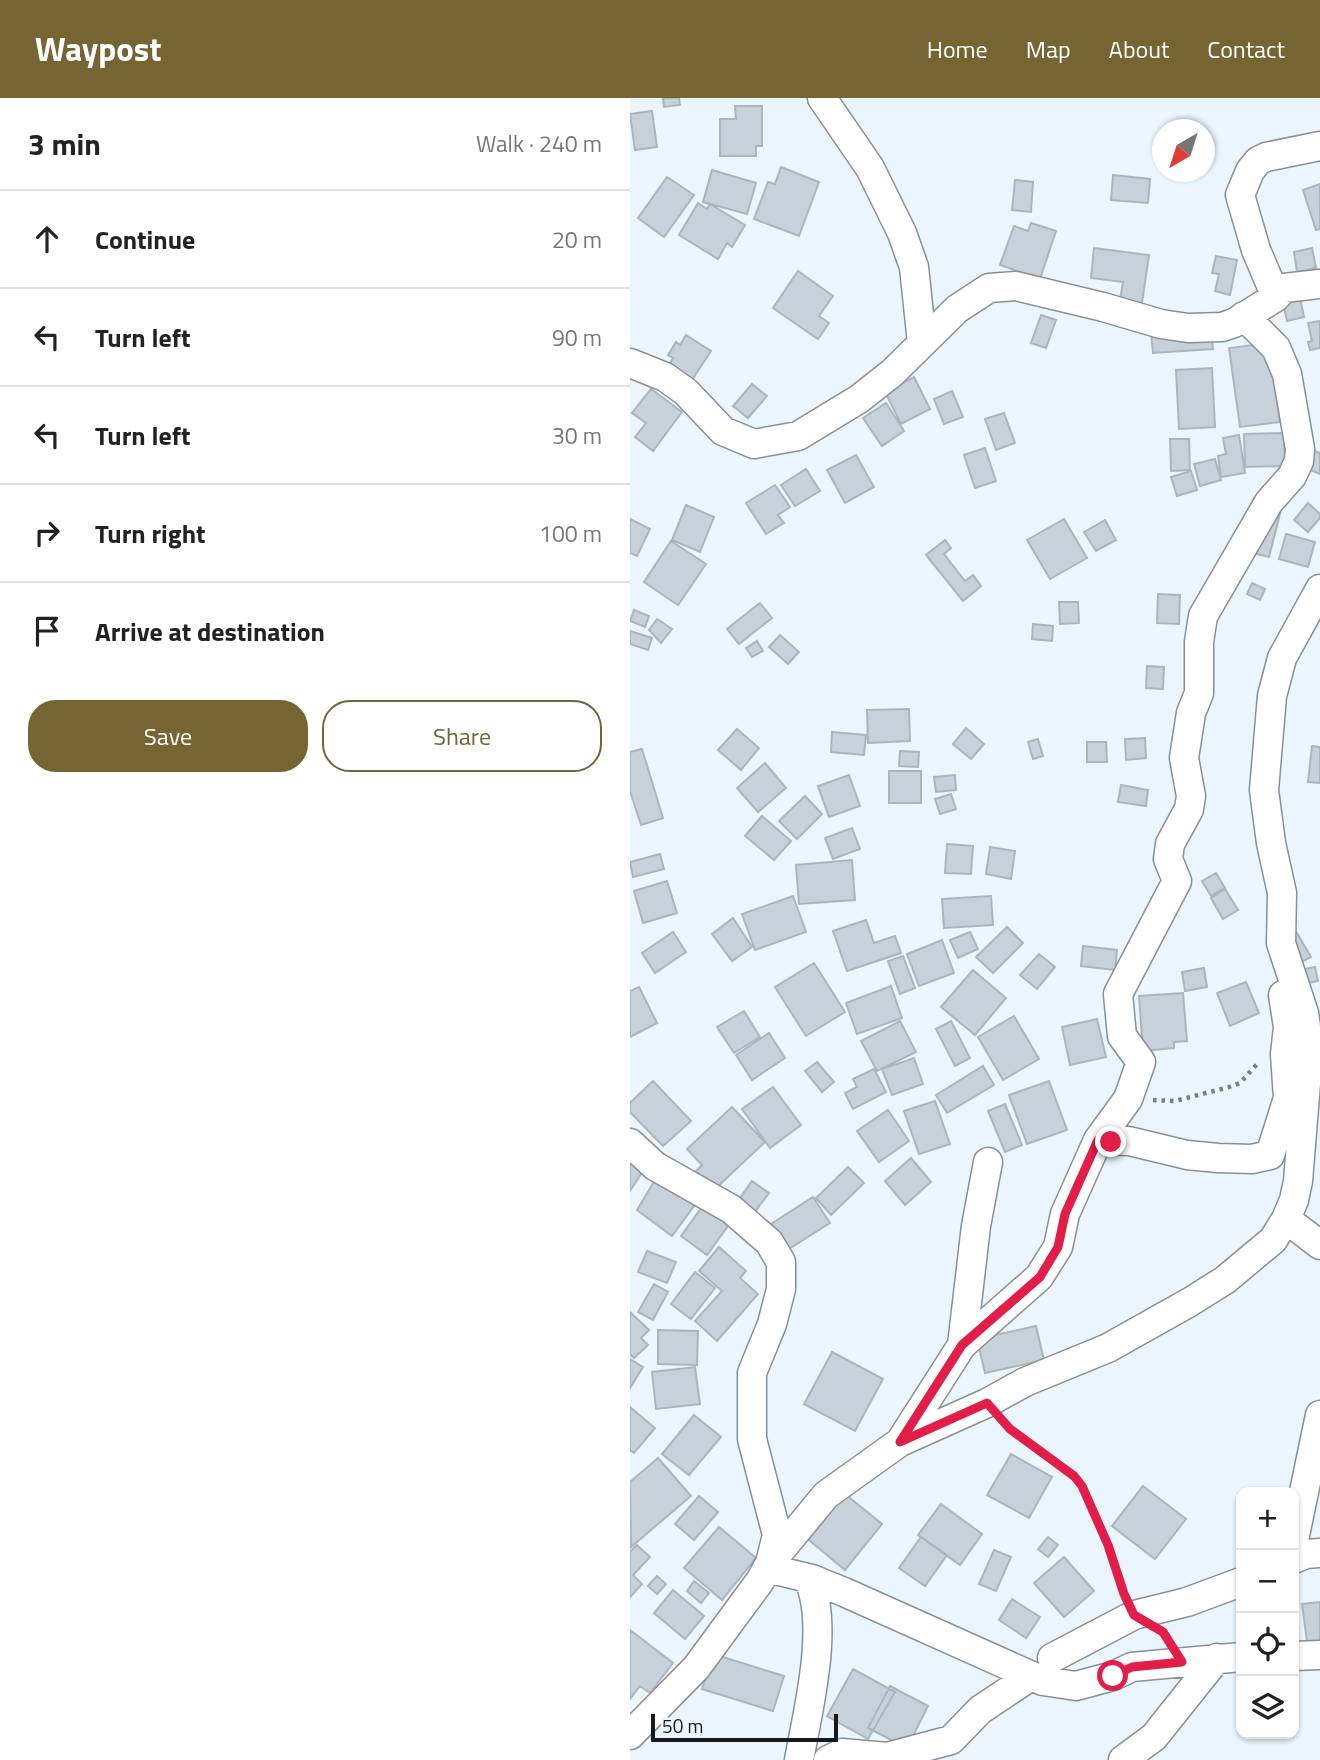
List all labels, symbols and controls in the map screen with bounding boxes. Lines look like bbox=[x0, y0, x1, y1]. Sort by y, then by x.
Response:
text: Waypost bbox=[35, 24, 161, 74]
text: Home bbox=[927, 31, 988, 67]
text: Map bbox=[1026, 31, 1071, 67]
text: About bbox=[1109, 31, 1169, 67]
text: Contact bbox=[1207, 31, 1285, 67]
north arrow bbox=[1152, 119, 1215, 182]
text: 3 min bbox=[28, 121, 101, 167]
text: Walk · 240 m bbox=[476, 126, 602, 161]
icon: ahead bbox=[28, 220, 66, 258]
text: Continue bbox=[95, 220, 195, 259]
text: 20 m bbox=[552, 222, 602, 257]
icon: left bbox=[28, 318, 66, 356]
text: Turn left bbox=[95, 318, 190, 357]
text: 90 m bbox=[552, 320, 602, 355]
icon: left bbox=[28, 416, 66, 454]
text: Turn left bbox=[95, 416, 190, 455]
text: 30 m bbox=[552, 418, 602, 453]
icon: right bbox=[28, 514, 66, 552]
text: Turn right bbox=[95, 514, 206, 553]
text: 100 m bbox=[539, 516, 602, 551]
icon: arrive bbox=[28, 612, 66, 650]
text: Arrive at destination bbox=[95, 612, 325, 651]
button: Save bbox=[28, 700, 308, 772]
button: Share bbox=[322, 700, 602, 772]
route end bbox=[1095, 1126, 1126, 1157]
map controls bbox=[1236, 1487, 1299, 1739]
button: + bbox=[1236, 1487, 1299, 1550]
button: − bbox=[1236, 1550, 1299, 1613]
button: locate bbox=[1236, 1613, 1299, 1676]
route start bbox=[1097, 1660, 1128, 1691]
button: layers bbox=[1236, 1676, 1299, 1739]
scale bar bbox=[651, 1711, 838, 1743]
text: 50 m bbox=[662, 1711, 703, 1740]

